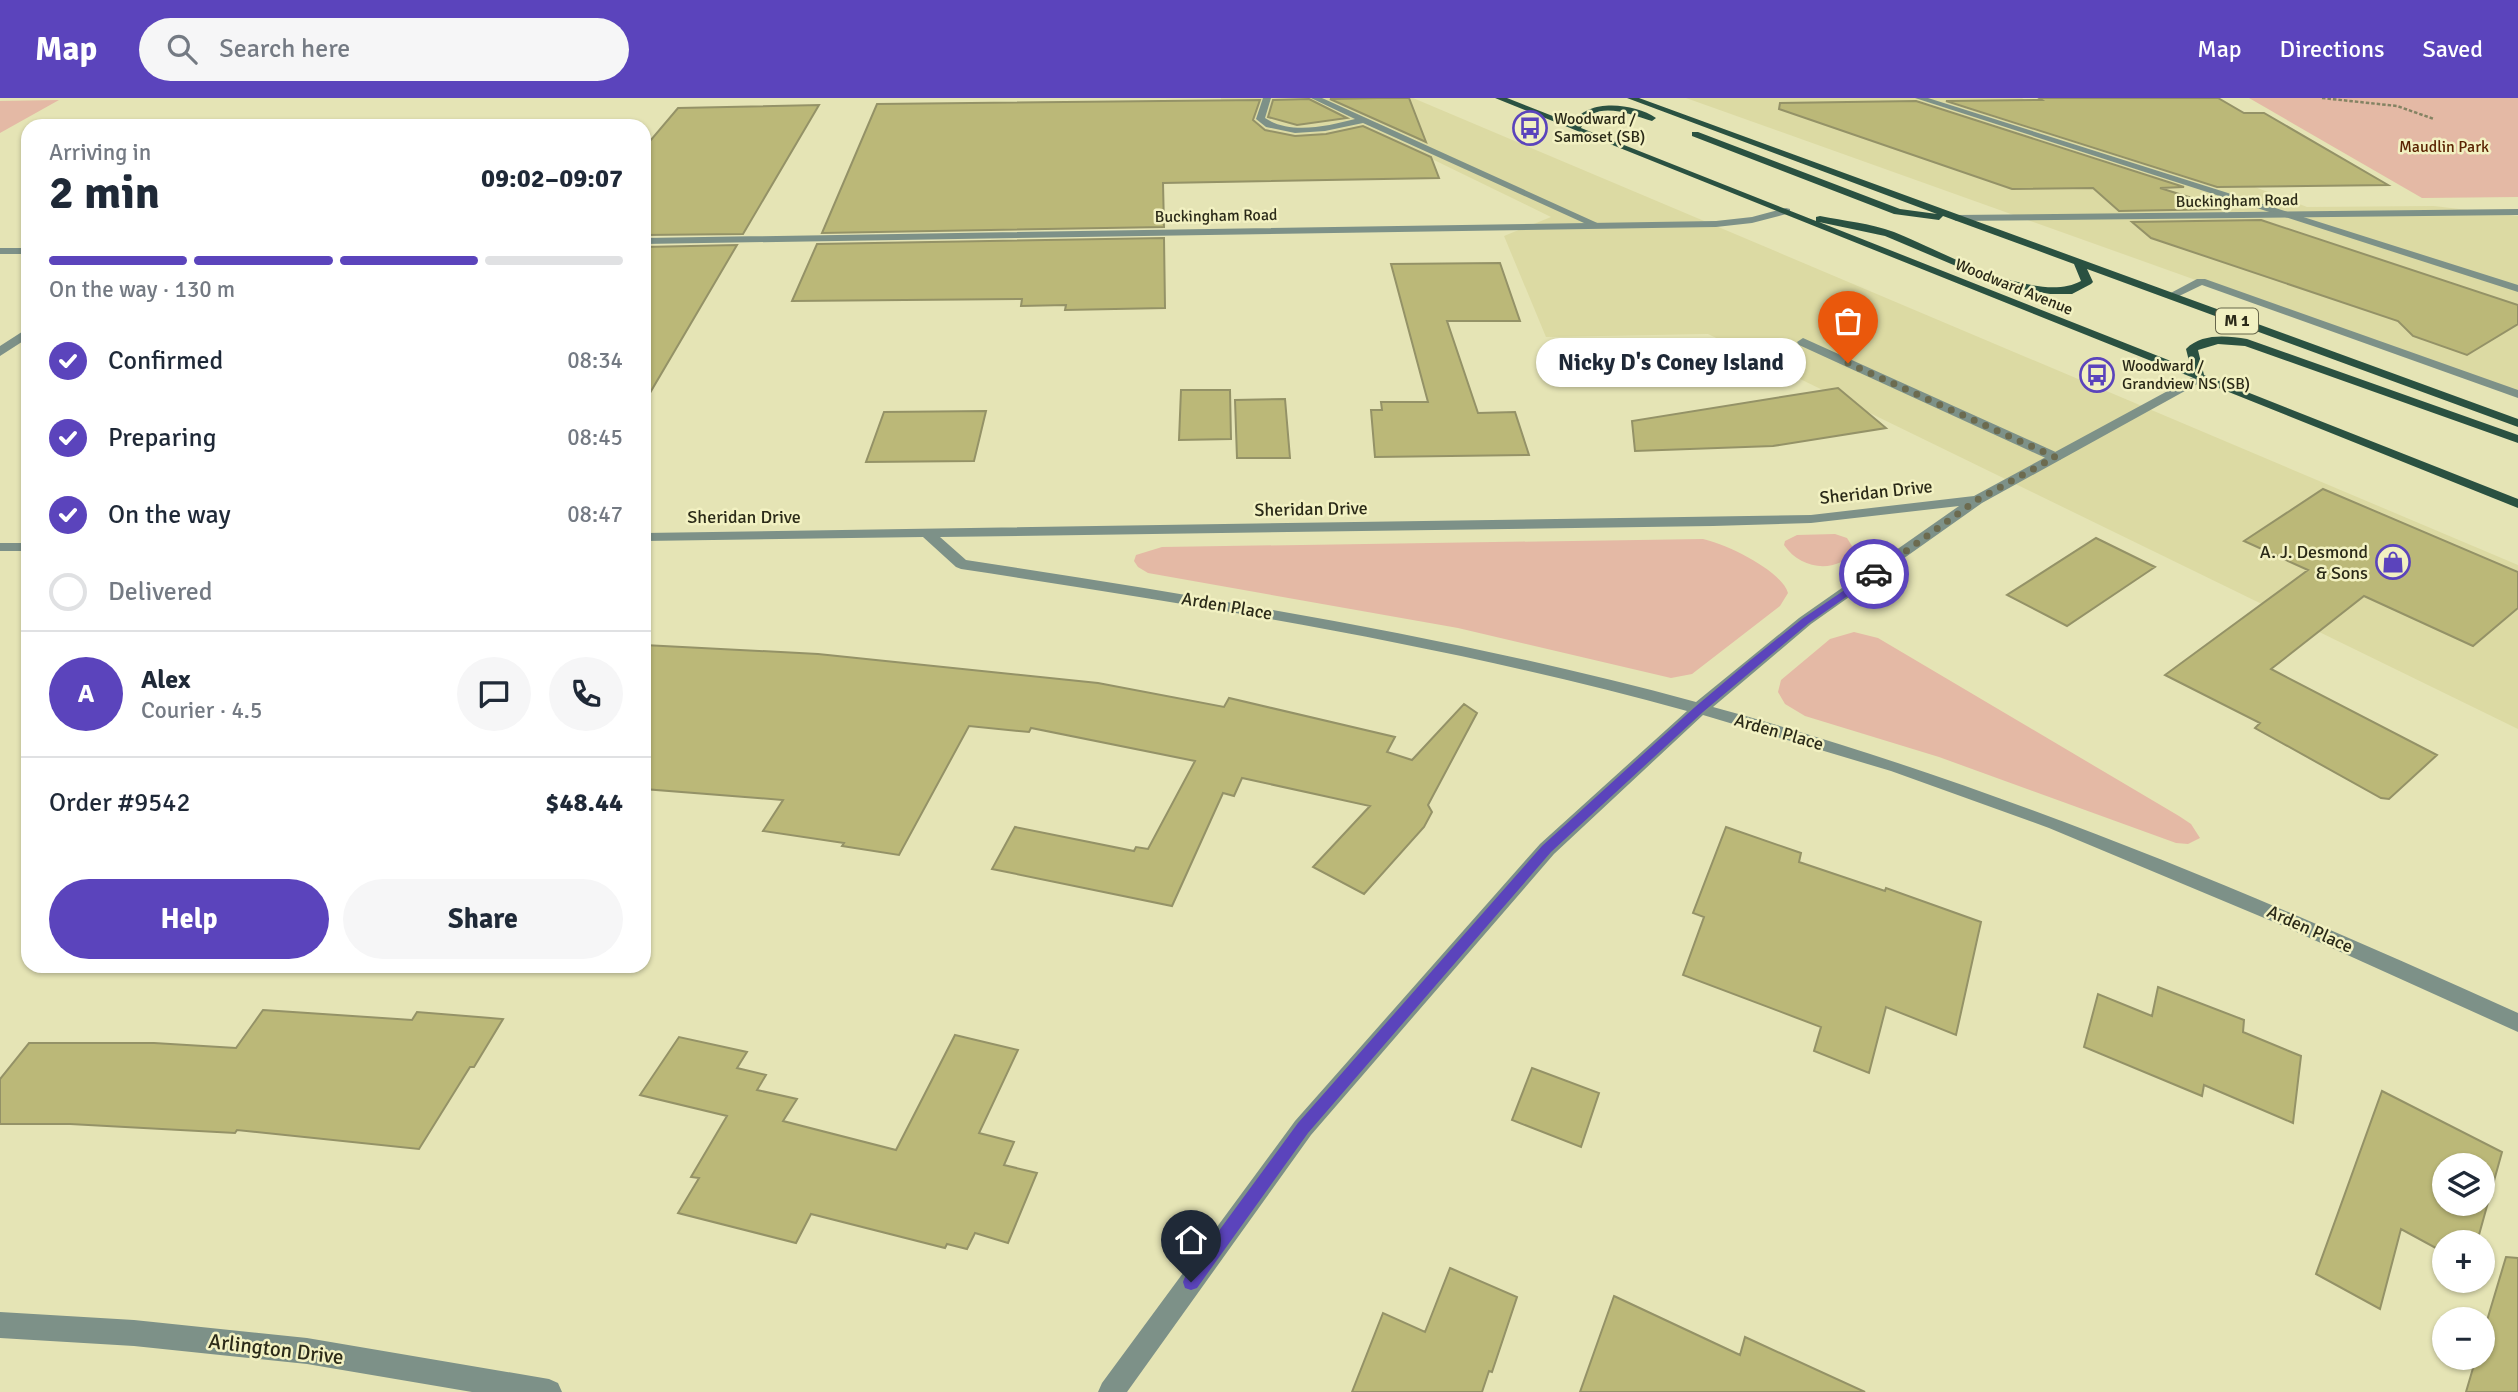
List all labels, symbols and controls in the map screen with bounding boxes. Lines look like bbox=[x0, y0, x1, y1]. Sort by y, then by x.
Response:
search box bbox=[139, 18, 629, 81]
text: Map bbox=[35, 29, 97, 70]
icon: search bbox=[163, 30, 201, 68]
text: Search here bbox=[219, 33, 350, 65]
text: Map bbox=[2197, 34, 2242, 64]
text: Directions bbox=[2280, 34, 2385, 64]
text: Saved bbox=[2423, 34, 2483, 64]
bus stop icon: Woodward / Samoset (SB) bbox=[1511, 109, 1549, 147]
place label: Woodward / Samoset (SB) bbox=[1554, 109, 1645, 147]
park label: Maudlin Park bbox=[2399, 137, 2489, 157]
text: Arriving in bbox=[49, 138, 151, 167]
text: 09:02–09:07 bbox=[481, 163, 623, 195]
text: 2 min bbox=[49, 165, 160, 221]
street label: Buckingham Road bbox=[2175, 190, 2299, 212]
street label: Buckingham Road bbox=[1154, 205, 1278, 227]
street label: Woodward Avenue bbox=[1952, 254, 2076, 320]
text: On the way · 130 m bbox=[49, 275, 235, 304]
pin bbox=[1818, 291, 1878, 363]
icon: bag bbox=[1829, 302, 1867, 340]
road number: M 1 bbox=[2216, 308, 2258, 334]
callout: Nicky D's Coney Island bbox=[1536, 338, 1806, 388]
icon: check bbox=[49, 342, 87, 380]
text: Confirmed bbox=[108, 345, 223, 377]
text: 08:34 bbox=[567, 346, 623, 375]
text: Nicky D's Coney Island bbox=[1558, 348, 1784, 377]
bus stop icon: Woodward / Grandview NS (SB) bbox=[2078, 356, 2116, 394]
place label: Woodward / Grandview NS (SB) bbox=[2122, 356, 2250, 394]
icon: check bbox=[49, 419, 87, 457]
text: Preparing bbox=[108, 422, 216, 454]
text: 08:45 bbox=[567, 423, 623, 452]
street label: Sheridan Drive bbox=[1818, 475, 1934, 509]
icon: check bbox=[49, 496, 87, 534]
street label: Sheridan Drive bbox=[1254, 497, 1368, 521]
text: On the way bbox=[108, 499, 231, 531]
text: 08:47 bbox=[567, 500, 623, 529]
street label: Sheridan Drive bbox=[687, 506, 801, 528]
courier bbox=[1839, 539, 1909, 609]
place label: A. J. Desmond & Sons bbox=[2260, 541, 2368, 584]
shop icon: A. J. Desmond & Sons bbox=[2374, 543, 2412, 581]
icon: car bbox=[1855, 555, 1893, 593]
text: Delivered bbox=[108, 576, 213, 608]
street label: Arden Place bbox=[1180, 587, 1274, 625]
button: chat bbox=[457, 657, 531, 731]
button: phone bbox=[549, 657, 623, 731]
text: Alex bbox=[141, 664, 191, 696]
text: A bbox=[78, 678, 94, 710]
text: Courier · 4.5 bbox=[141, 696, 262, 725]
street label: Arden Place bbox=[1732, 709, 1826, 755]
text: Order #9542 bbox=[49, 787, 190, 819]
text: $48.44 bbox=[545, 787, 623, 819]
button: Help bbox=[49, 879, 329, 959]
button: Share bbox=[343, 879, 623, 959]
street label: Arden Place bbox=[2264, 900, 2356, 958]
map controls bbox=[2432, 1153, 2495, 1370]
button: layers bbox=[2432, 1153, 2495, 1216]
pin bbox=[1161, 1210, 1221, 1282]
icon: home bbox=[1172, 1221, 1210, 1259]
button: + bbox=[2432, 1230, 2495, 1293]
button: − bbox=[2432, 1307, 2495, 1370]
street label: Arlington Drive bbox=[207, 1328, 345, 1370]

